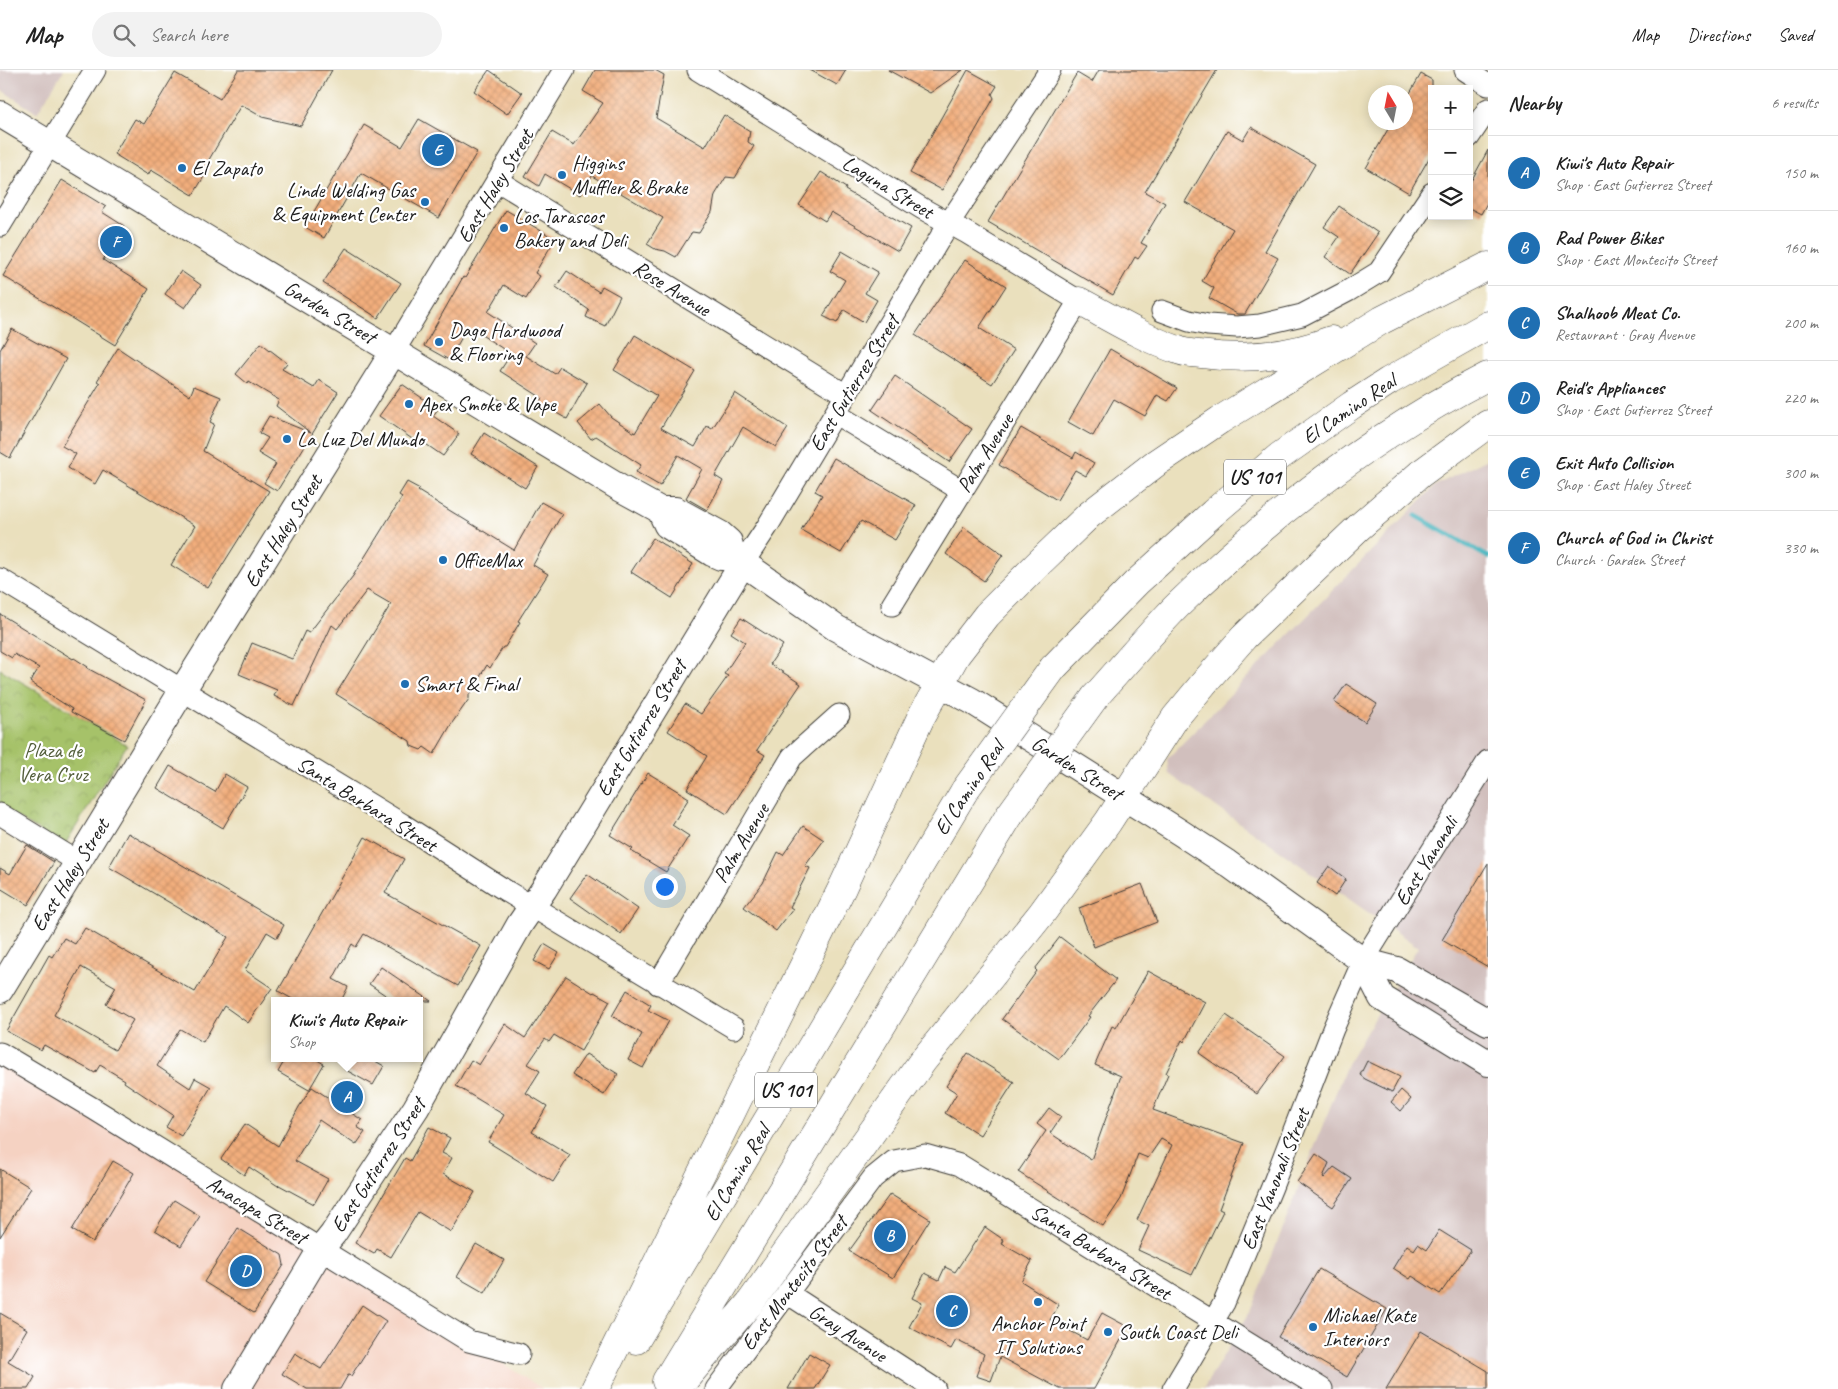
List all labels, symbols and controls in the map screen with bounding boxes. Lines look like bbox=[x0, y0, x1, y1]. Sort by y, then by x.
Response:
search box bbox=[92, 12, 442, 57]
text: Map bbox=[25, 20, 62, 50]
icon: search bbox=[110, 21, 138, 49]
text: Search here bbox=[150, 23, 228, 47]
text: Map bbox=[1632, 24, 1659, 46]
text: Directions bbox=[1687, 24, 1750, 46]
text: Saved bbox=[1778, 24, 1813, 46]
north arrow bbox=[1368, 85, 1413, 130]
map controls bbox=[1428, 85, 1473, 220]
button: + bbox=[1428, 85, 1473, 130]
text: Nearby bbox=[1508, 90, 1561, 116]
text: 6 results bbox=[1771, 93, 1818, 113]
street label: East Haley Street bbox=[451, 123, 540, 247]
button: − bbox=[1428, 130, 1473, 175]
pin: E bbox=[422, 131, 454, 169]
place label: Higgins Muffler & Brake bbox=[572, 150, 688, 200]
street label: Laguna Street bbox=[838, 150, 940, 225]
text: Kiwi's Auto Repair bbox=[1555, 151, 1673, 175]
place label: El Zapato bbox=[192, 155, 264, 181]
marker: El Zapato bbox=[176, 162, 188, 174]
text: A bbox=[1520, 163, 1528, 183]
text: 150 m bbox=[1784, 163, 1818, 183]
marker: Higgins Muffler & Brake bbox=[556, 169, 568, 181]
button: layers bbox=[1428, 175, 1473, 220]
text: Shop · East Gutierrez Street bbox=[1555, 175, 1711, 195]
place label: Linde Welding Gas & Equipment Center bbox=[272, 177, 417, 227]
marker: Linde Welding Gas & Equipment Center bbox=[419, 196, 431, 208]
place label: Los Tarascos Bakery and Deli bbox=[514, 203, 630, 253]
marker: Los Tarascos Bakery and Deli bbox=[498, 222, 510, 234]
pin: F bbox=[100, 223, 132, 261]
text: Rad Power Bikes bbox=[1555, 226, 1663, 250]
text: B bbox=[1520, 238, 1528, 258]
text: 160 m bbox=[1784, 238, 1818, 258]
text: Shop · East Montecito Street bbox=[1555, 250, 1716, 270]
street label: Rose Avenue bbox=[629, 254, 716, 322]
street label: Garden Street bbox=[279, 275, 383, 351]
text: Shalhoob Meat Co. bbox=[1555, 301, 1680, 325]
street label: East Gutierrez Street bbox=[803, 307, 907, 456]
text: C bbox=[1520, 313, 1528, 333]
text: 200 m bbox=[1784, 313, 1818, 333]
place label: Dago Hardwood & Flooring bbox=[449, 317, 564, 367]
text: Restaurant · Gray Avenue bbox=[1555, 325, 1694, 345]
marker: Dago Hardwood & Flooring bbox=[433, 336, 445, 348]
street label: El Camino Real bbox=[1297, 366, 1404, 450]
text: Reid's Appliances bbox=[1555, 376, 1664, 400]
text: D bbox=[1519, 388, 1529, 408]
text: 220 m bbox=[1784, 388, 1818, 408]
place label: Apex Smoke & Vape bbox=[419, 391, 557, 417]
marker: Apex Smoke & Vape bbox=[403, 398, 415, 410]
text: Shop · East Gutierrez Street bbox=[1555, 400, 1711, 420]
street label: Palm Avenue bbox=[951, 407, 1020, 497]
place label: La Luz Del Mundo bbox=[297, 426, 427, 452]
marker: La Luz Del Mundo bbox=[281, 433, 293, 445]
text: Exit Auto Collision bbox=[1555, 451, 1674, 475]
road number: US 101 bbox=[1224, 460, 1286, 494]
text: E bbox=[1520, 463, 1528, 483]
text: 300 m bbox=[1784, 463, 1818, 483]
street label: East Haley Street bbox=[238, 468, 329, 592]
text: Shop · East Haley Street bbox=[1555, 475, 1690, 495]
text: Church of God in Christ bbox=[1555, 526, 1712, 550]
text: F bbox=[1520, 538, 1528, 558]
text: 330 m bbox=[1784, 538, 1818, 558]
place label: OfficeMax bbox=[453, 547, 524, 573]
text: Church · Garden Street bbox=[1555, 550, 1684, 570]
marker: OfficeMax bbox=[437, 554, 449, 566]
street label: East Gutierrez Street bbox=[590, 652, 694, 801]
place label: Smart & Final bbox=[415, 671, 521, 697]
marker: Smart & Final bbox=[399, 678, 411, 690]
street label: Garden Street bbox=[1027, 730, 1130, 808]
street label: El Camino Real bbox=[928, 733, 1012, 840]
park label: Plaza de Vera Cruz bbox=[18, 737, 89, 787]
street label: Santa Barbara Street bbox=[292, 750, 444, 859]
street label: Palm Avenue bbox=[707, 797, 776, 887]
street label: East Yanonali bbox=[1388, 809, 1465, 910]
street label: East Haley Street bbox=[25, 812, 116, 936]
your location bbox=[652, 874, 678, 900]
popup bbox=[271, 997, 423, 1062]
text: Kiwi's Auto Repair bbox=[288, 1008, 406, 1032]
text: Shop bbox=[288, 1032, 315, 1052]
road number: US 101 bbox=[755, 1072, 817, 1108]
pin: A bbox=[331, 1078, 363, 1116]
street label: East Gutierrez Street bbox=[325, 1091, 433, 1237]
street label: East Yanonali Street bbox=[1235, 1103, 1316, 1254]
street label: El Camino Real bbox=[698, 1117, 778, 1226]
street label: Anacapa Street bbox=[202, 1170, 314, 1252]
street label: Santa Barbara Street bbox=[1026, 1198, 1178, 1307]
street label: East Montecito Street bbox=[735, 1208, 855, 1355]
pin: B bbox=[874, 1217, 906, 1255]
pin: D bbox=[230, 1252, 262, 1290]
pin: C bbox=[936, 1292, 968, 1330]
marker: Anchor Point IT Solutions bbox=[1032, 1296, 1044, 1308]
street label: Gray Avenue bbox=[804, 1298, 894, 1369]
place label: Michael Kate Interiors bbox=[1323, 1302, 1417, 1352]
place label: Anchor Point IT Solutions bbox=[991, 1310, 1088, 1360]
place label: South Coast Deli bbox=[1118, 1319, 1240, 1345]
marker: Michael Kate Interiors bbox=[1307, 1321, 1319, 1333]
marker: South Coast Deli bbox=[1102, 1326, 1114, 1338]

